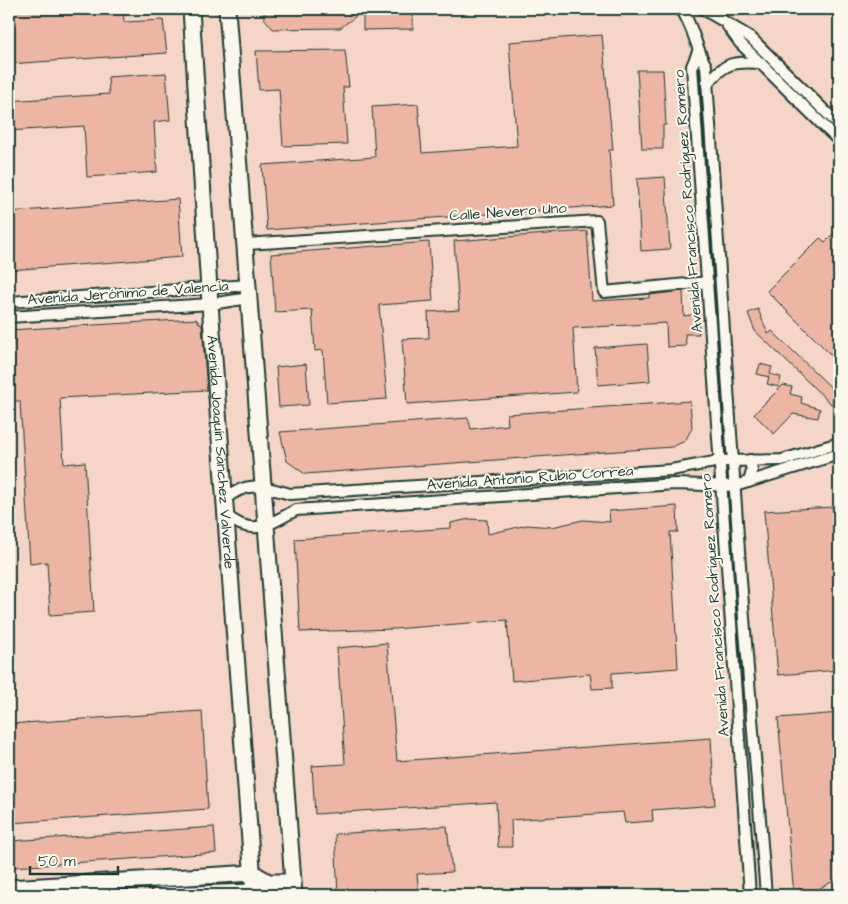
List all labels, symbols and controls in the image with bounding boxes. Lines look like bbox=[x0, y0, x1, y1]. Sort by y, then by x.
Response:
street label: Avenida Francisco Rodríguez Romero bbox=[668, 68, 709, 333]
street label: Calle Nevero Uno bbox=[449, 197, 568, 227]
street label: Avenida Jerónimo de Valencia bbox=[27, 275, 230, 311]
street label: Avenida Joaquín Sánchez Valverde bbox=[202, 334, 240, 570]
street label: Avenida Antonio Rubio Correa bbox=[426, 460, 634, 496]
street label: Avenida Francisco Rodríguez Romero bbox=[695, 472, 736, 737]
scale bar bbox=[30, 844, 118, 876]
text: 50 m bbox=[38, 851, 76, 872]

